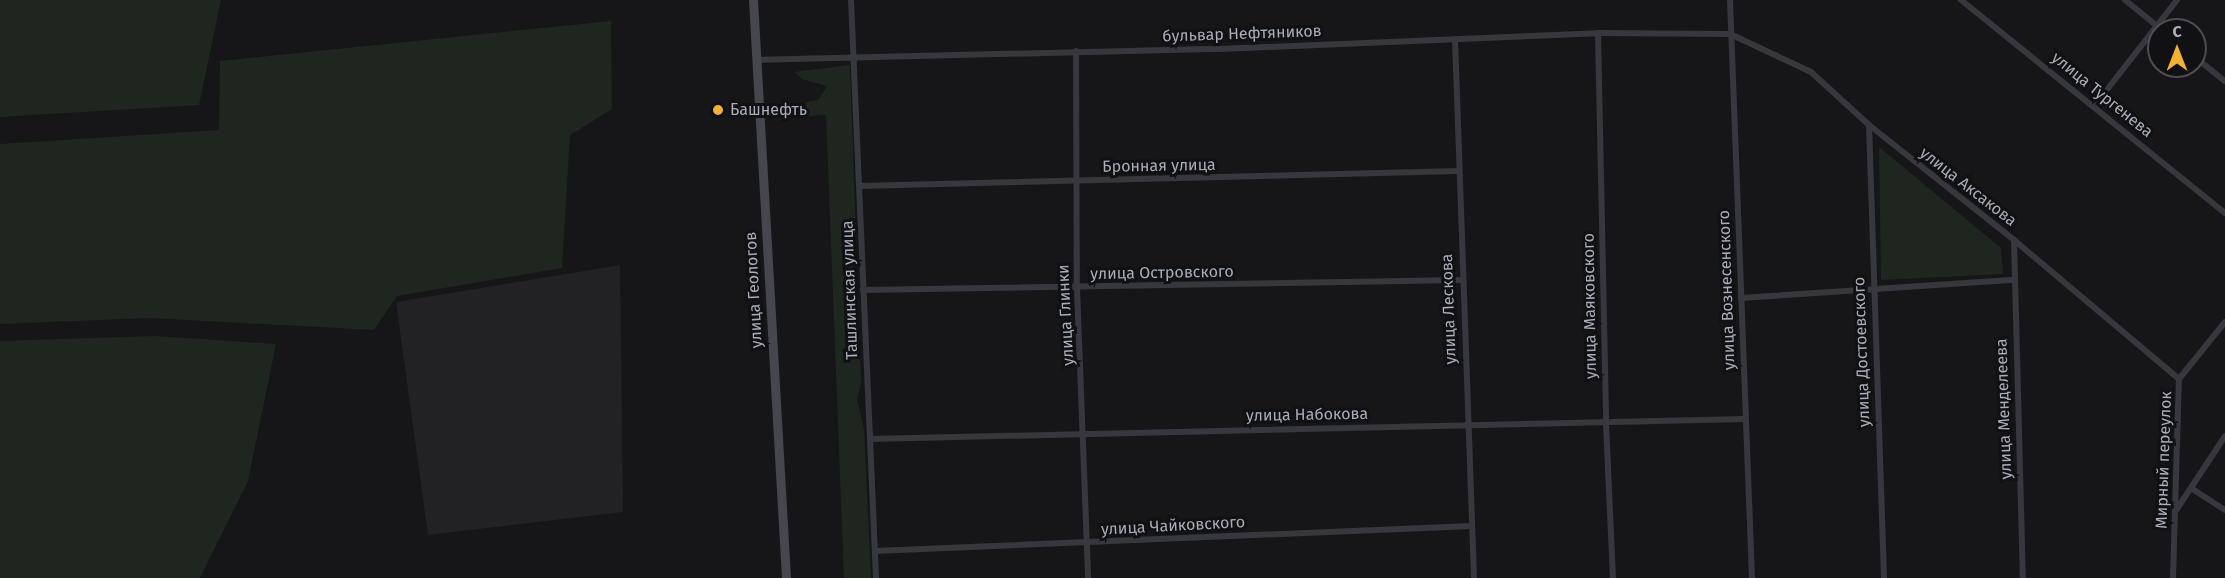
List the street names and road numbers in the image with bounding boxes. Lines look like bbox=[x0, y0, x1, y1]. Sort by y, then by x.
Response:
street label: бульвар Нефтяников bbox=[1162, 22, 1322, 46]
street label: улица Тургенева bbox=[2047, 48, 2157, 142]
street label: улица Аксакова bbox=[1916, 143, 2020, 231]
street label: Бронная улица bbox=[1102, 155, 1216, 177]
street label: улица Вознесенского bbox=[1715, 210, 1739, 370]
street label: Ташлинская улица bbox=[838, 220, 862, 360]
street label: улица Геологов bbox=[741, 231, 767, 349]
street label: улица Маяковского bbox=[1579, 233, 1601, 379]
street label: улица Лескова bbox=[1437, 253, 1461, 365]
street label: улица Островского bbox=[1090, 262, 1234, 284]
street label: улица Глинки bbox=[1054, 264, 1078, 366]
street label: улица Достоевского bbox=[1850, 277, 1874, 427]
street label: улица Менделеева bbox=[1992, 338, 2016, 480]
street label: Мирный переулок bbox=[2152, 391, 2176, 529]
street label: улица Набокова bbox=[1246, 404, 1368, 426]
street label: улица Чайковского bbox=[1100, 513, 1246, 539]

